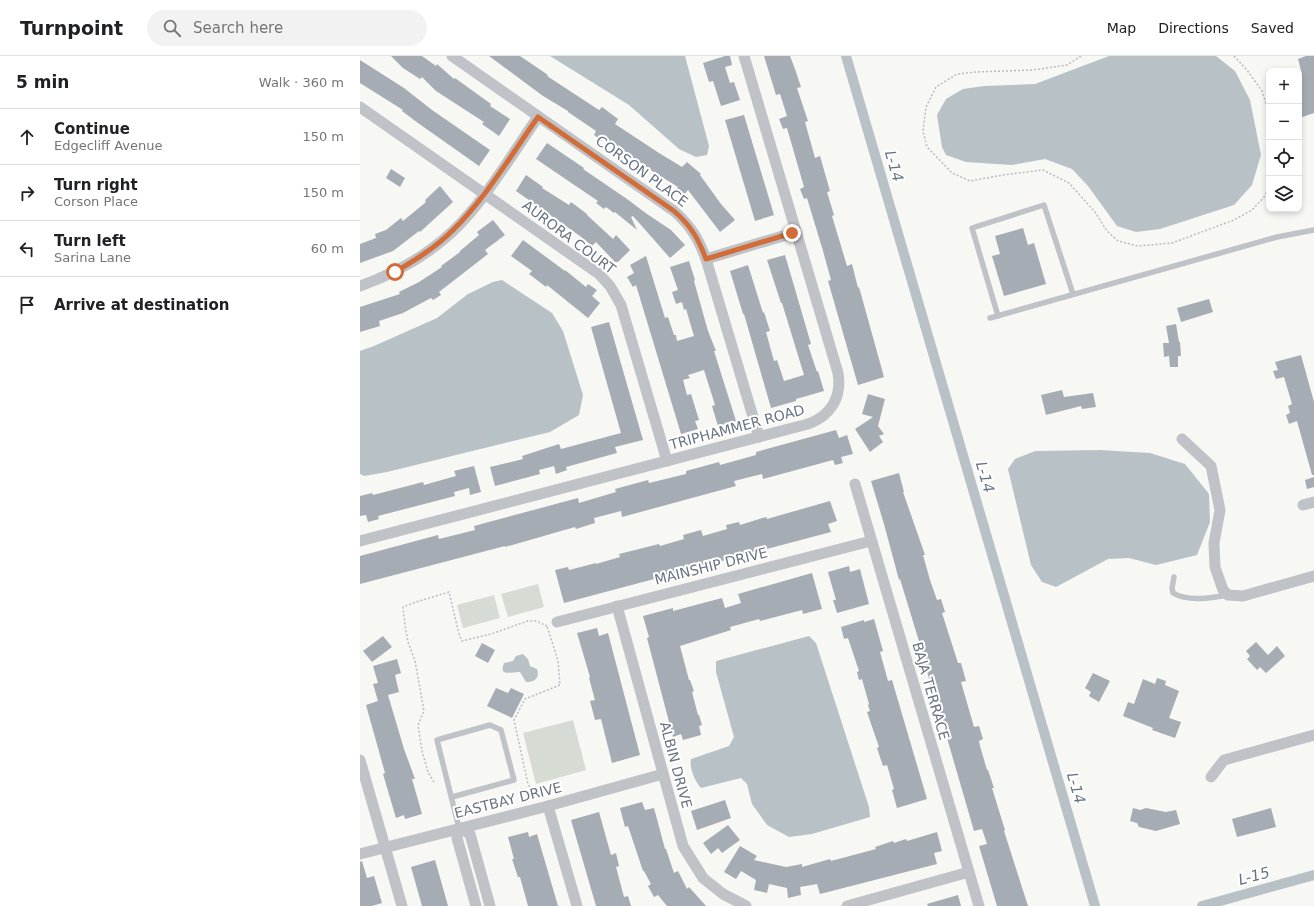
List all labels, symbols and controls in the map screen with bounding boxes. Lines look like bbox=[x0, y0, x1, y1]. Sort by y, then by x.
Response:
search box bbox=[147, 10, 427, 46]
text: Turnpoint bbox=[20, 17, 123, 39]
icon: search bbox=[161, 17, 183, 39]
text: Search here bbox=[193, 19, 283, 37]
text: Map bbox=[1107, 20, 1136, 36]
text: Directions bbox=[1158, 20, 1229, 36]
text: Saved bbox=[1251, 20, 1294, 36]
map controls bbox=[1266, 68, 1302, 212]
button: + bbox=[1266, 68, 1302, 104]
text: 5 min bbox=[16, 72, 69, 92]
text: Walk · 360 m bbox=[259, 75, 344, 90]
button: − bbox=[1266, 104, 1302, 140]
text: Continue bbox=[54, 120, 130, 138]
icon: ahead bbox=[16, 126, 38, 148]
text: 150 m bbox=[302, 129, 344, 144]
street label: CORSON PLACE bbox=[593, 132, 691, 210]
text: Edgecliff Avenue bbox=[54, 138, 162, 153]
button: locate bbox=[1266, 140, 1302, 176]
water label: L-14 bbox=[881, 148, 907, 184]
text: Turn right bbox=[54, 176, 138, 194]
button: layers bbox=[1266, 176, 1302, 212]
icon: right bbox=[16, 182, 38, 204]
text: 150 m bbox=[302, 185, 344, 200]
text: Corson Place bbox=[54, 194, 138, 209]
street label: AURORA COURT bbox=[519, 197, 619, 277]
route end bbox=[783, 224, 801, 242]
text: Turn left bbox=[54, 232, 126, 250]
icon: left bbox=[16, 238, 38, 260]
text: 60 m bbox=[311, 241, 344, 256]
text: Sarina Lane bbox=[54, 250, 131, 265]
route start bbox=[386, 263, 404, 281]
icon: arrive bbox=[16, 294, 38, 316]
text: Arrive at destination bbox=[54, 296, 229, 314]
street label: TRIPHAMMER ROAD bbox=[667, 401, 806, 453]
water label: L-14 bbox=[972, 459, 998, 495]
street label: MAINSHIP DRIVE bbox=[653, 544, 769, 588]
street label: BAJA TERRACE bbox=[909, 640, 953, 742]
street label: ALBIN DRIVE bbox=[657, 720, 695, 810]
water label: L-14 bbox=[1063, 770, 1089, 806]
street label: EASTBAY DRIVE bbox=[453, 779, 563, 821]
water label: L-15 bbox=[1236, 863, 1272, 889]

